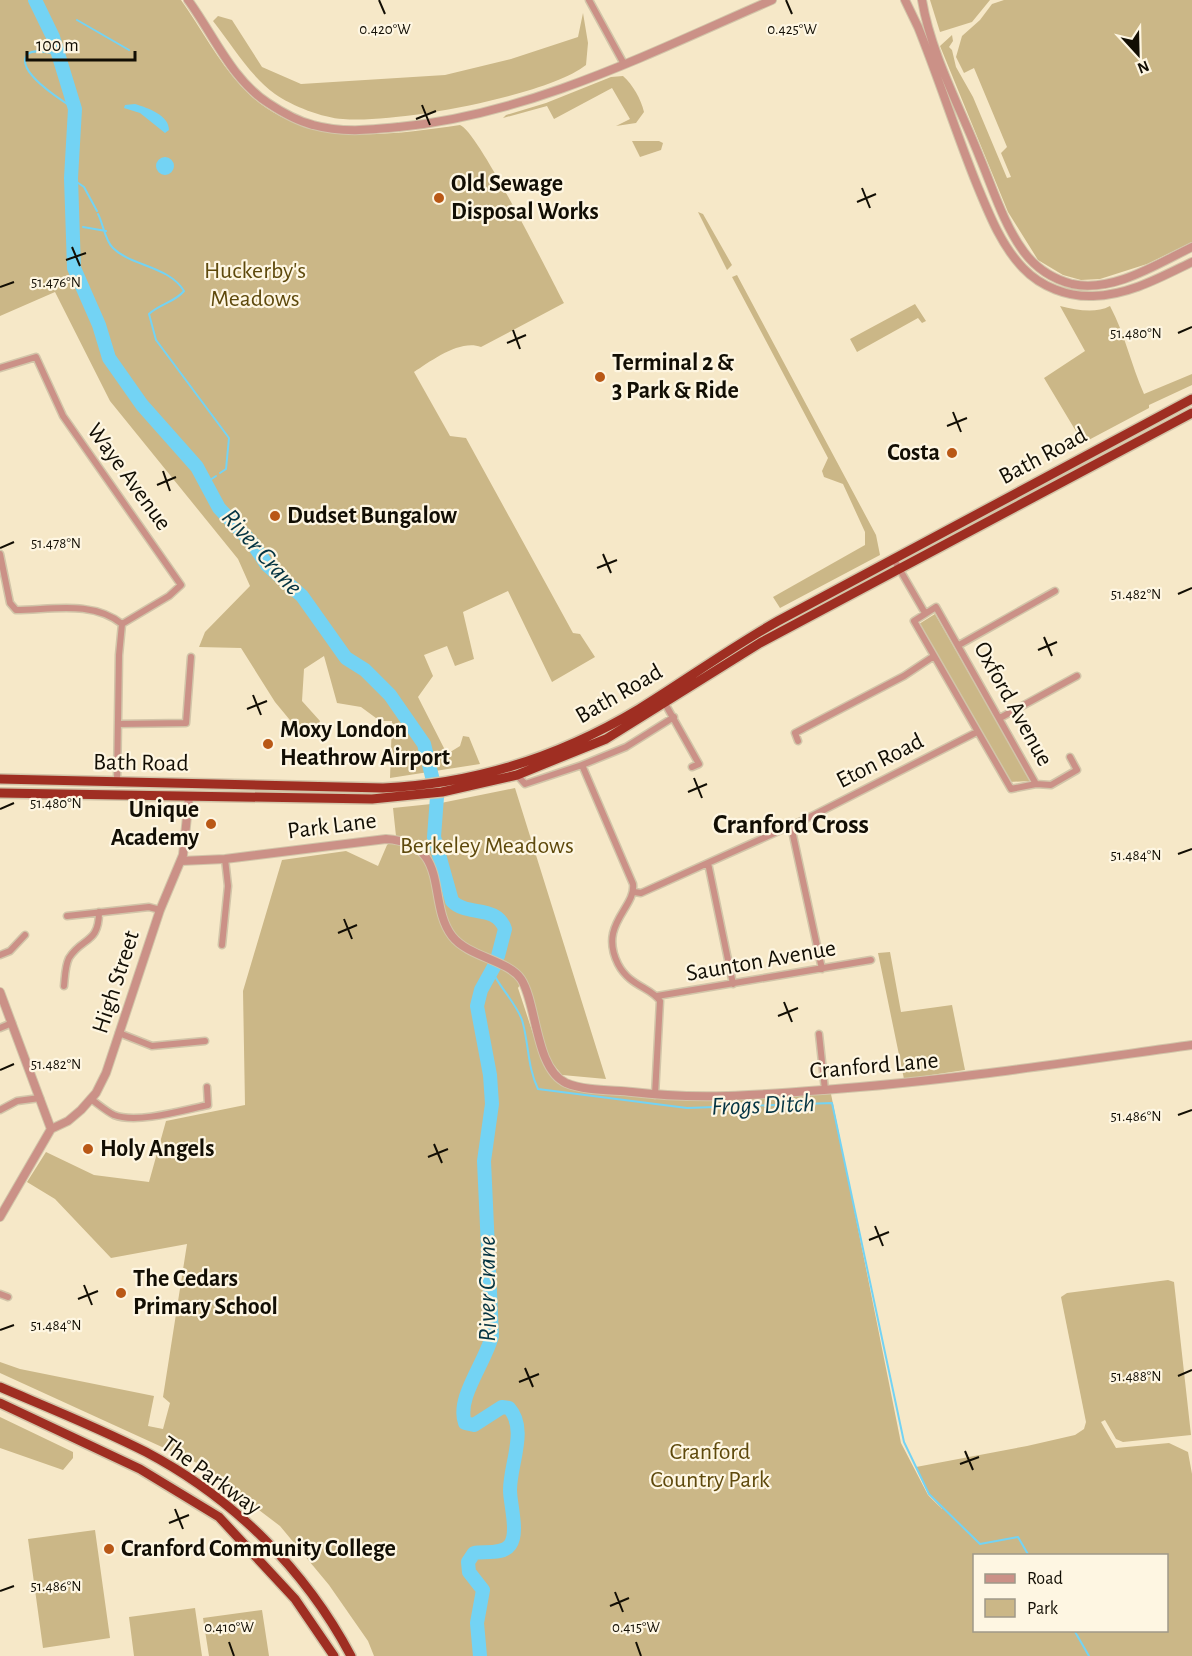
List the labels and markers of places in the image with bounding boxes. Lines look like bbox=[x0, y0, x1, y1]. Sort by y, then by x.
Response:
place label: Old Sewage Disposal Works bbox=[451, 172, 599, 224]
marker: Old Sewage Disposal Works bbox=[432, 191, 446, 205]
place label: Terminal 2 & 3 Park & Ride bbox=[612, 351, 739, 403]
marker: Terminal 2 & 3 Park & Ride bbox=[593, 370, 607, 384]
place label: Costa bbox=[887, 441, 940, 465]
marker: Costa bbox=[945, 446, 959, 460]
place label: Dudset Bungalow bbox=[287, 504, 457, 528]
marker: Dudset Bungalow bbox=[268, 509, 282, 523]
place label: Moxy London Heathrow Airport bbox=[280, 718, 450, 770]
marker: Moxy London Heathrow Airport bbox=[261, 737, 275, 751]
place label: Unique Academy bbox=[111, 798, 199, 850]
marker: Unique Academy bbox=[204, 817, 218, 831]
place label: Holy Angels bbox=[100, 1137, 214, 1161]
marker: Holy Angels bbox=[81, 1142, 95, 1156]
place label: The Cedars Primary School bbox=[133, 1267, 278, 1319]
marker: The Cedars Primary School bbox=[114, 1286, 128, 1300]
place label: Cranford Community College bbox=[121, 1537, 396, 1561]
marker: Cranford Community College bbox=[102, 1542, 116, 1556]

